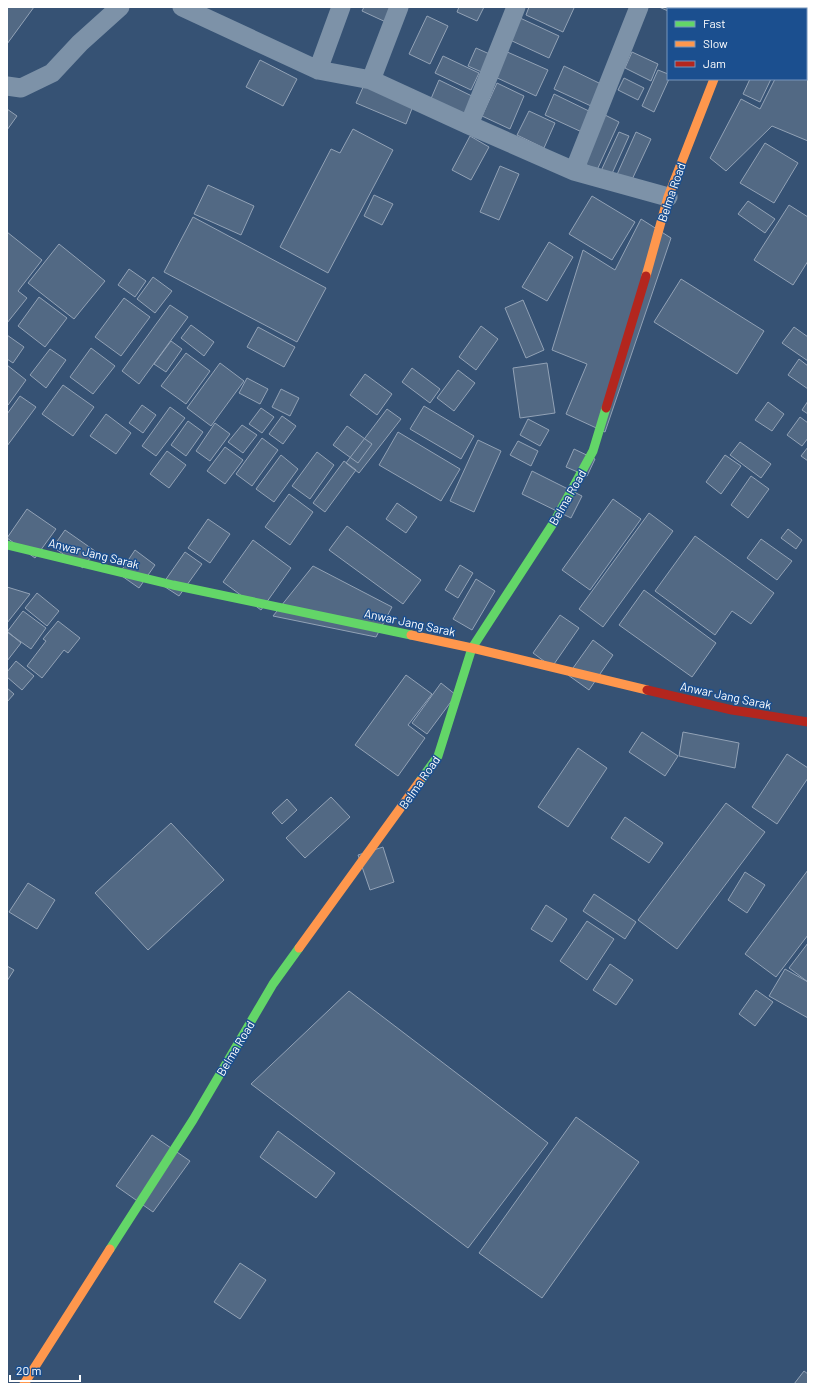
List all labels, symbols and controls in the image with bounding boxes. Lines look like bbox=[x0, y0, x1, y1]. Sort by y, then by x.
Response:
legend bbox=[667, 8, 807, 80]
text: Fast bbox=[703, 16, 726, 30]
text: Slow bbox=[703, 36, 728, 50]
text: Jam bbox=[703, 56, 726, 70]
street label: Belma Road bbox=[654, 161, 688, 223]
street label: Belma Road bbox=[546, 467, 588, 527]
street label: Anwar Jang Sarak bbox=[47, 535, 141, 571]
street label: Anwar Jang Sarak bbox=[363, 605, 457, 639]
street label: Anwar Jang Sarak bbox=[679, 678, 773, 712]
street label: Belma Road bbox=[396, 753, 442, 811]
street label: Belma Road bbox=[213, 1018, 257, 1078]
scale bar bbox=[10, 1357, 80, 1383]
text: 20 m bbox=[16, 1363, 42, 1377]

